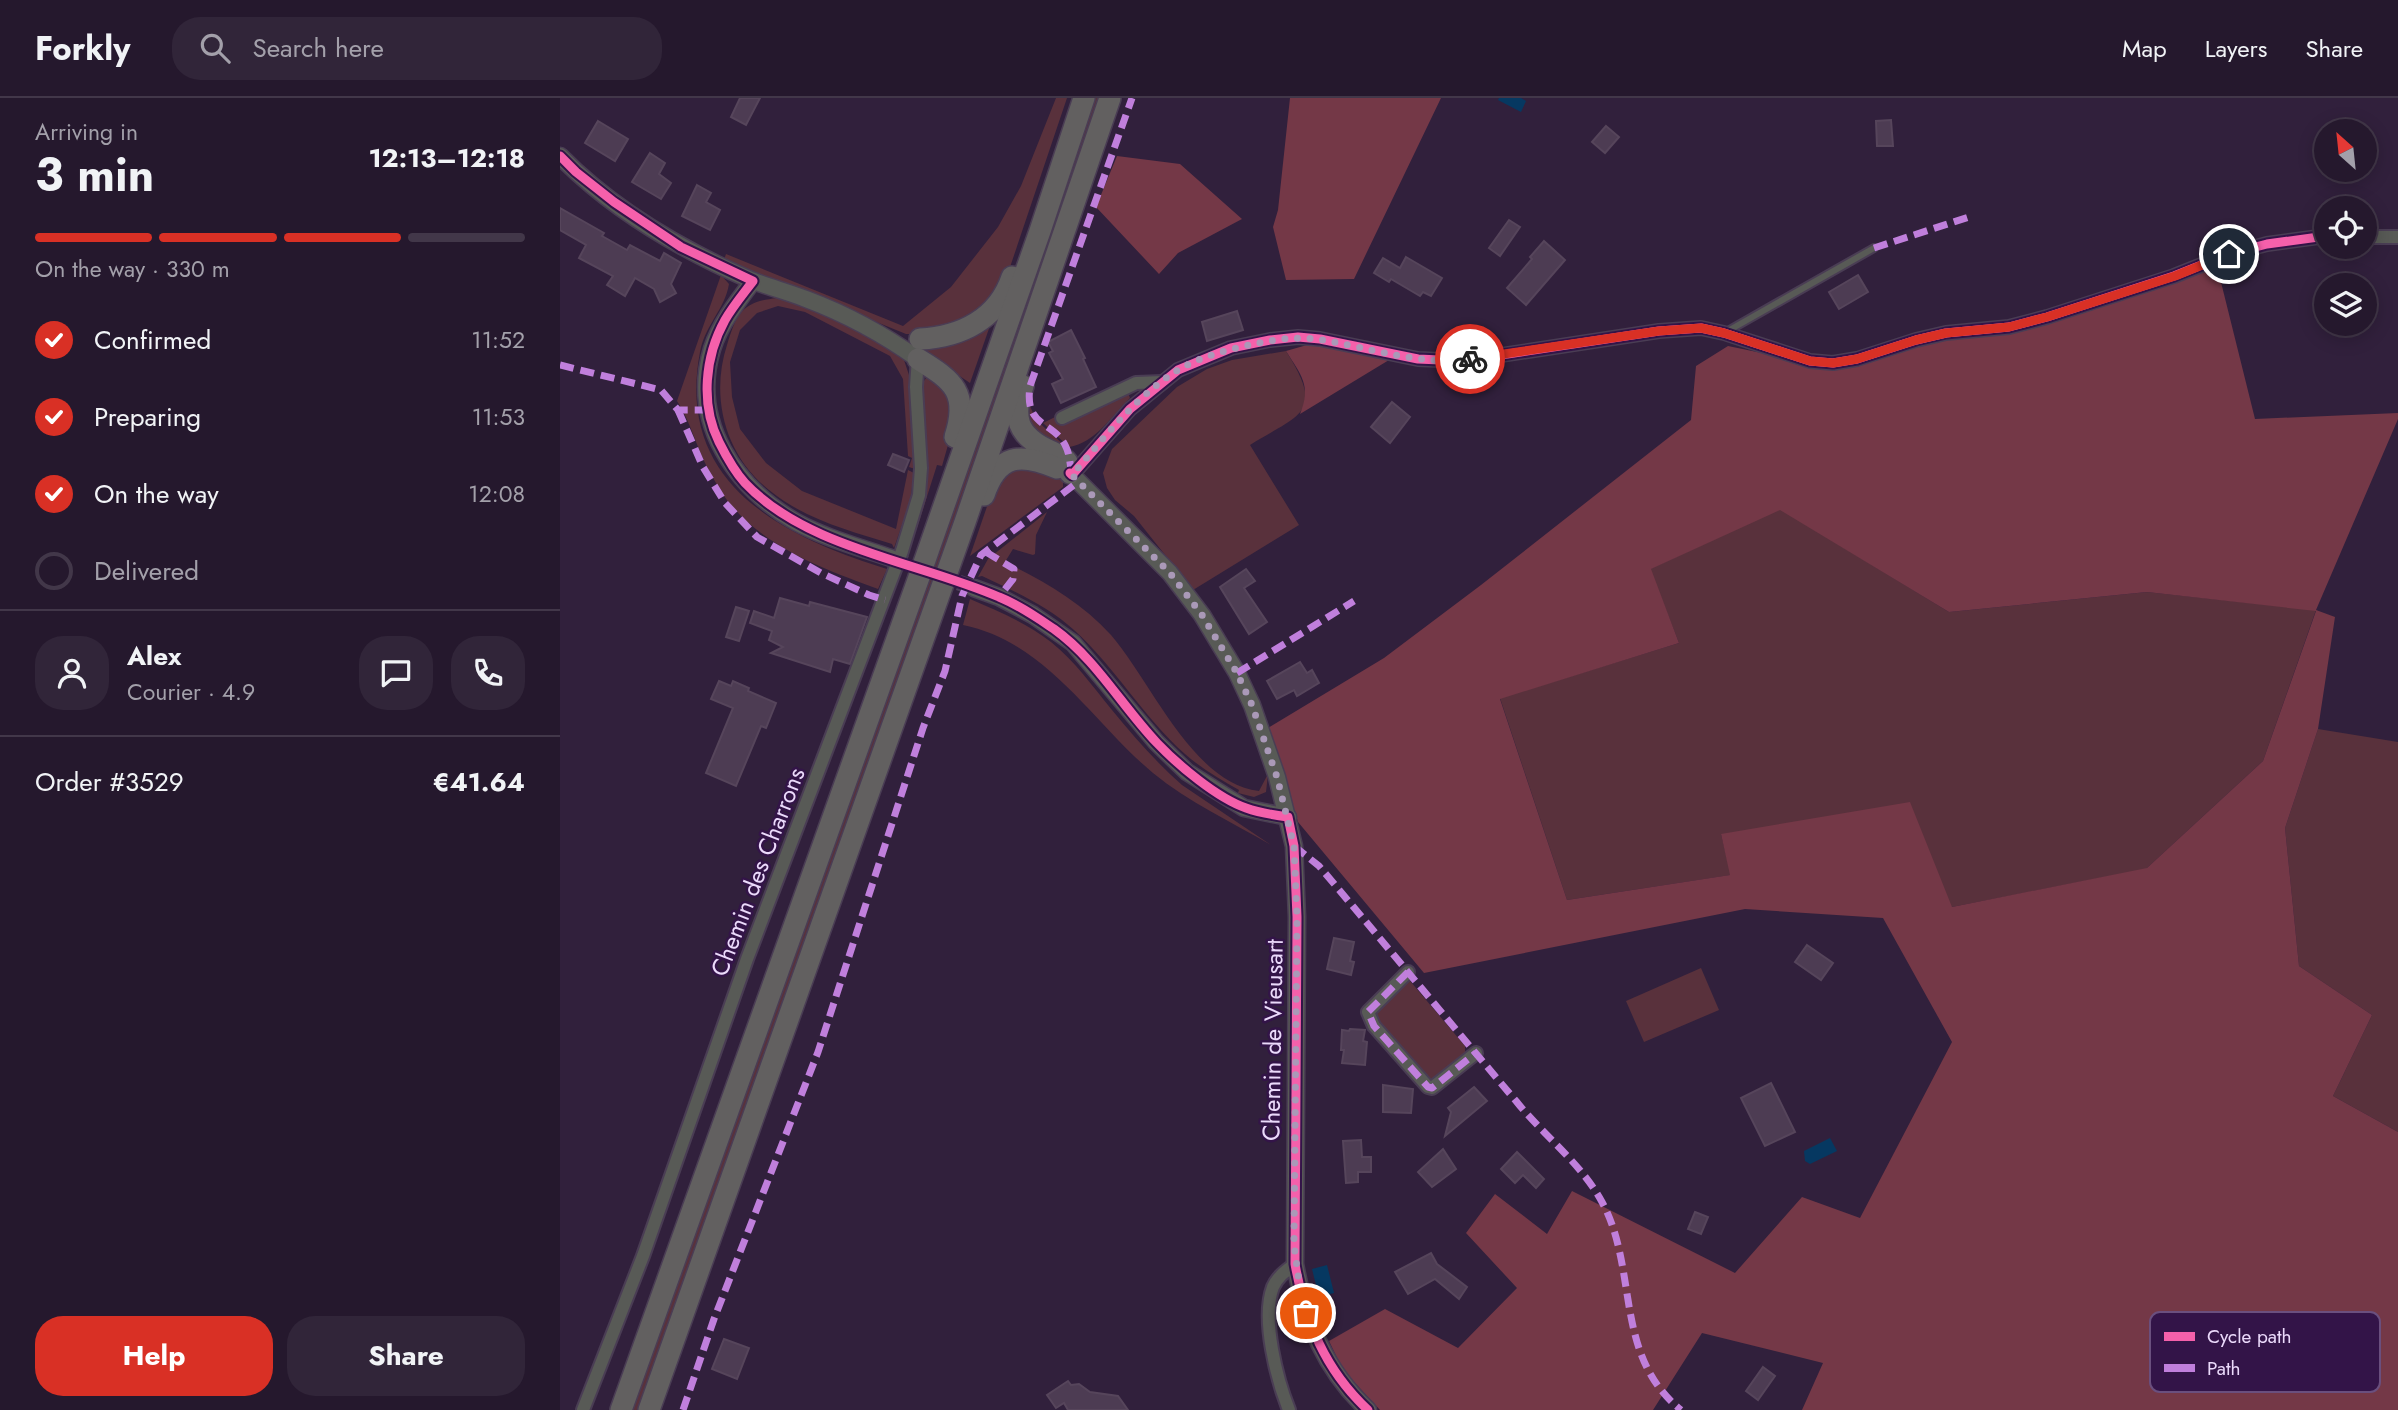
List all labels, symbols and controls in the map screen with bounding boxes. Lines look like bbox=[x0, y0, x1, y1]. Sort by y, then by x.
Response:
search box bbox=[172, 17, 662, 80]
text: Forkly bbox=[35, 25, 130, 72]
icon: search bbox=[196, 29, 234, 67]
text: Search here bbox=[252, 29, 384, 67]
text: Map bbox=[2122, 31, 2167, 66]
text: Layers bbox=[2205, 31, 2267, 66]
text: Share bbox=[2305, 31, 2363, 66]
text: Arriving in bbox=[35, 115, 138, 149]
north arrow bbox=[2314, 119, 2376, 182]
map controls bbox=[2314, 119, 2377, 336]
text: 12:13–12:18 bbox=[368, 139, 525, 177]
text: 3 min bbox=[35, 142, 154, 208]
button: locate bbox=[2314, 196, 2377, 259]
pin bbox=[2199, 224, 2259, 284]
icon: home bbox=[2210, 235, 2248, 273]
text: On the way · 330 m bbox=[35, 252, 230, 286]
button: layers bbox=[2314, 273, 2377, 336]
icon: check bbox=[35, 321, 73, 359]
text: Confirmed bbox=[94, 321, 211, 359]
text: 11:52 bbox=[471, 323, 525, 357]
courier bbox=[1435, 324, 1505, 394]
icon: bike bbox=[1451, 340, 1489, 378]
icon: check bbox=[35, 398, 73, 436]
text: Preparing bbox=[94, 398, 201, 436]
text: 11:53 bbox=[472, 400, 525, 434]
icon: check bbox=[35, 475, 73, 513]
text: On the way bbox=[94, 475, 219, 513]
text: 12:08 bbox=[468, 477, 525, 511]
text: Delivered bbox=[94, 552, 199, 590]
button: person bbox=[35, 636, 109, 710]
button: chat bbox=[359, 636, 433, 710]
button: phone bbox=[451, 636, 525, 710]
text: Alex bbox=[127, 637, 181, 675]
text: Courier · 4.9 bbox=[127, 675, 255, 709]
street label: Chemin des Charrons bbox=[702, 762, 813, 981]
text: Order #3529 bbox=[35, 763, 184, 801]
text: €41.64 bbox=[433, 763, 525, 801]
street label: Chemin de Vieusart bbox=[1253, 939, 1292, 1141]
pin bbox=[1276, 1283, 1336, 1343]
icon: bag bbox=[1287, 1294, 1325, 1332]
legend bbox=[2150, 1312, 2380, 1392]
button: Help bbox=[35, 1316, 273, 1396]
button: Share bbox=[287, 1316, 525, 1396]
text: Cycle path bbox=[2207, 1323, 2292, 1350]
text: Path bbox=[2207, 1355, 2241, 1382]

